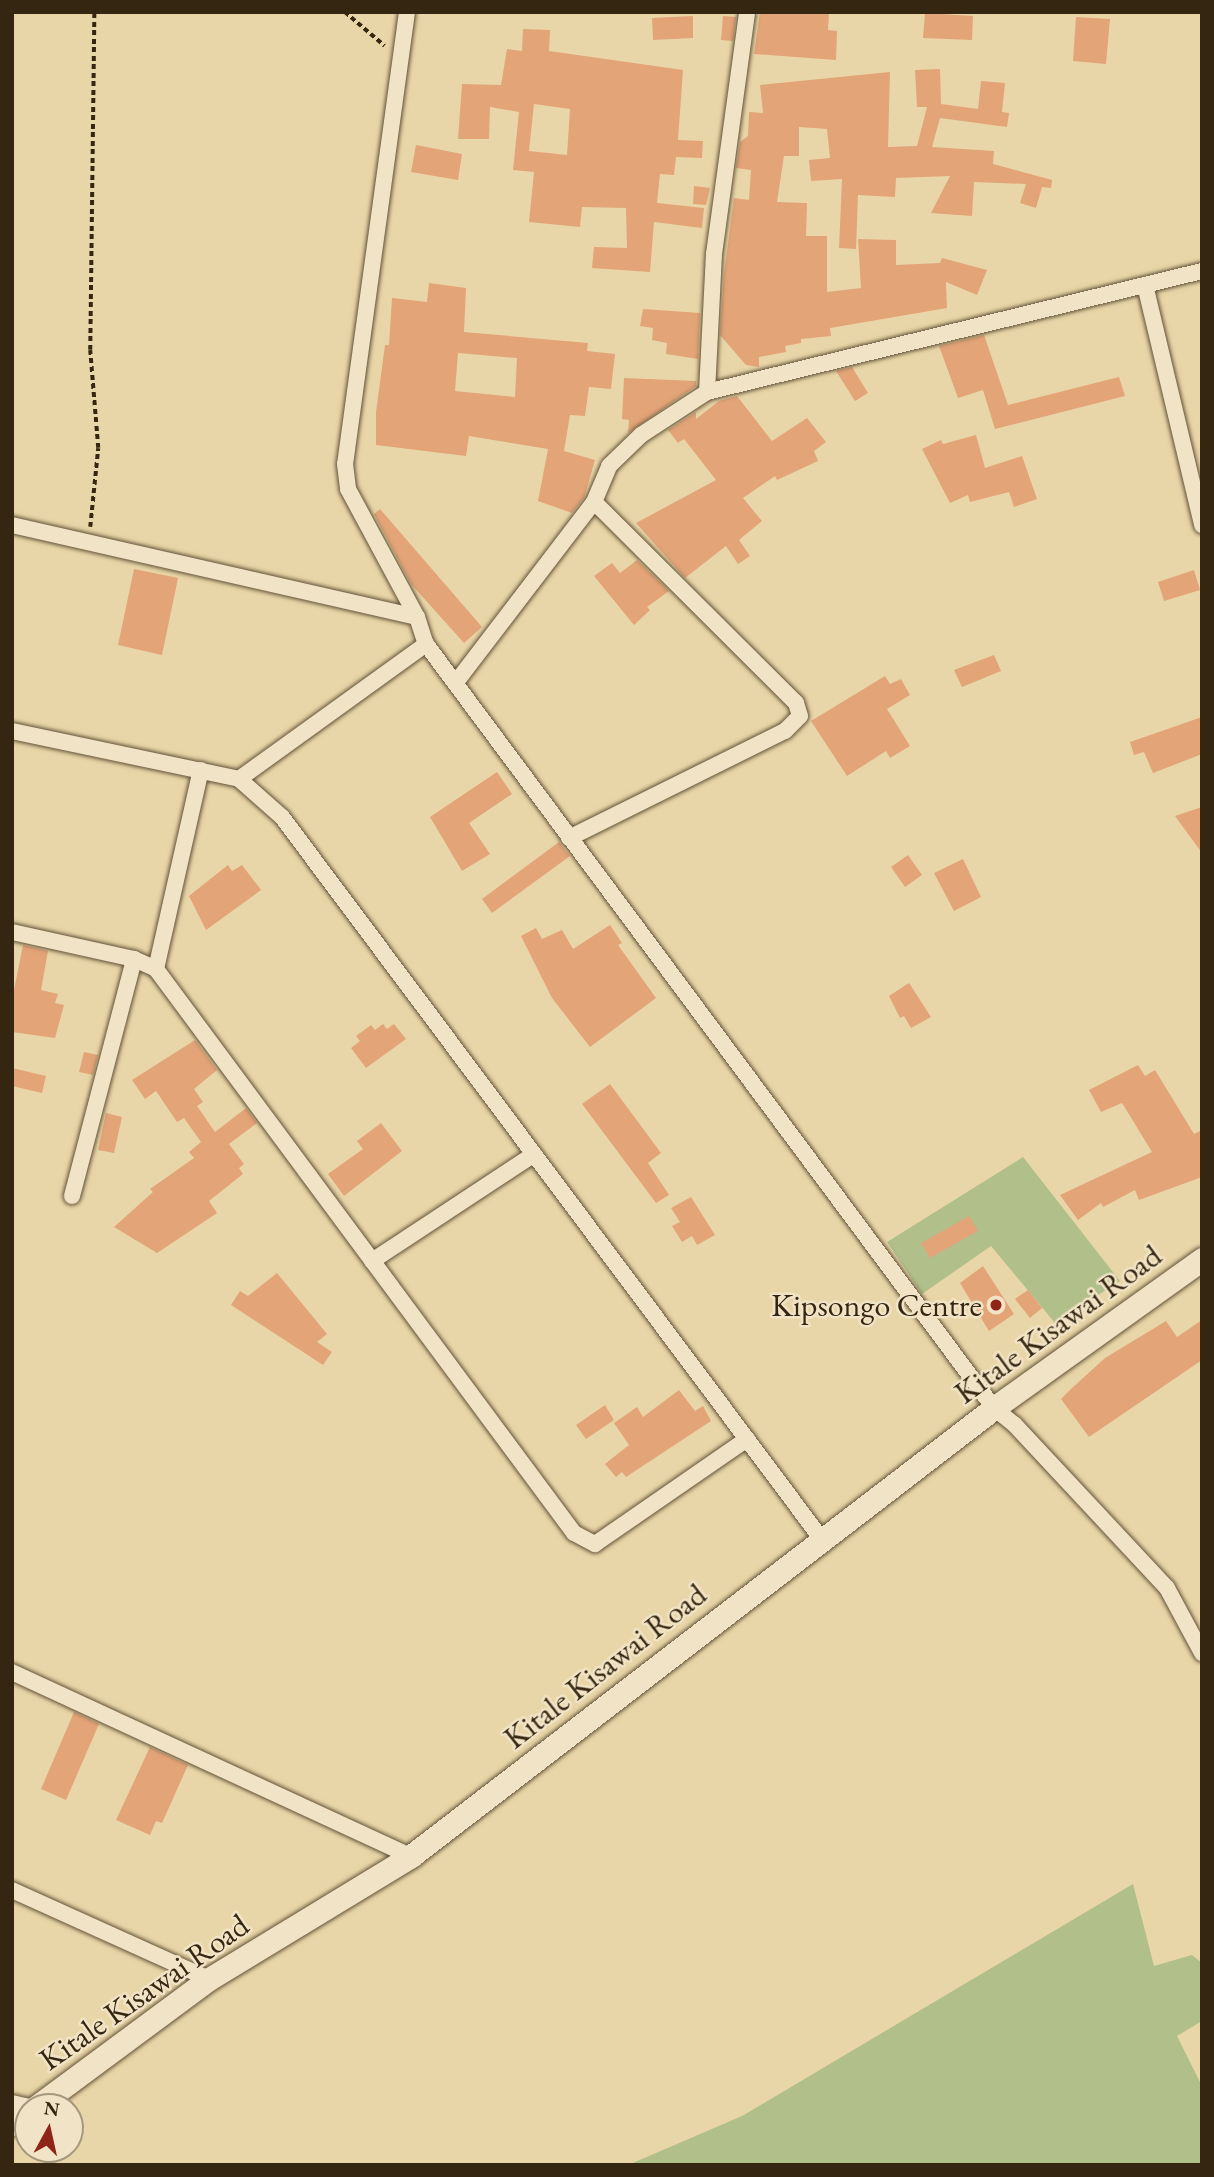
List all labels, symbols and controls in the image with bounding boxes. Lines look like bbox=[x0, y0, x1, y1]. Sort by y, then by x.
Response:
street label: Kitale Kisawai Road bbox=[947, 1236, 1169, 1412]
place label: Kipsongo Centre bbox=[771, 1286, 982, 1324]
marker: Kipsongo Centre bbox=[988, 1297, 1004, 1313]
street label: Kitale Kisawai Road bbox=[496, 1575, 714, 1757]
street label: Kitale Kisawai Road bbox=[32, 1906, 256, 2078]
north arrow bbox=[14, 2093, 84, 2163]
text: N bbox=[42, 2095, 61, 2122]

